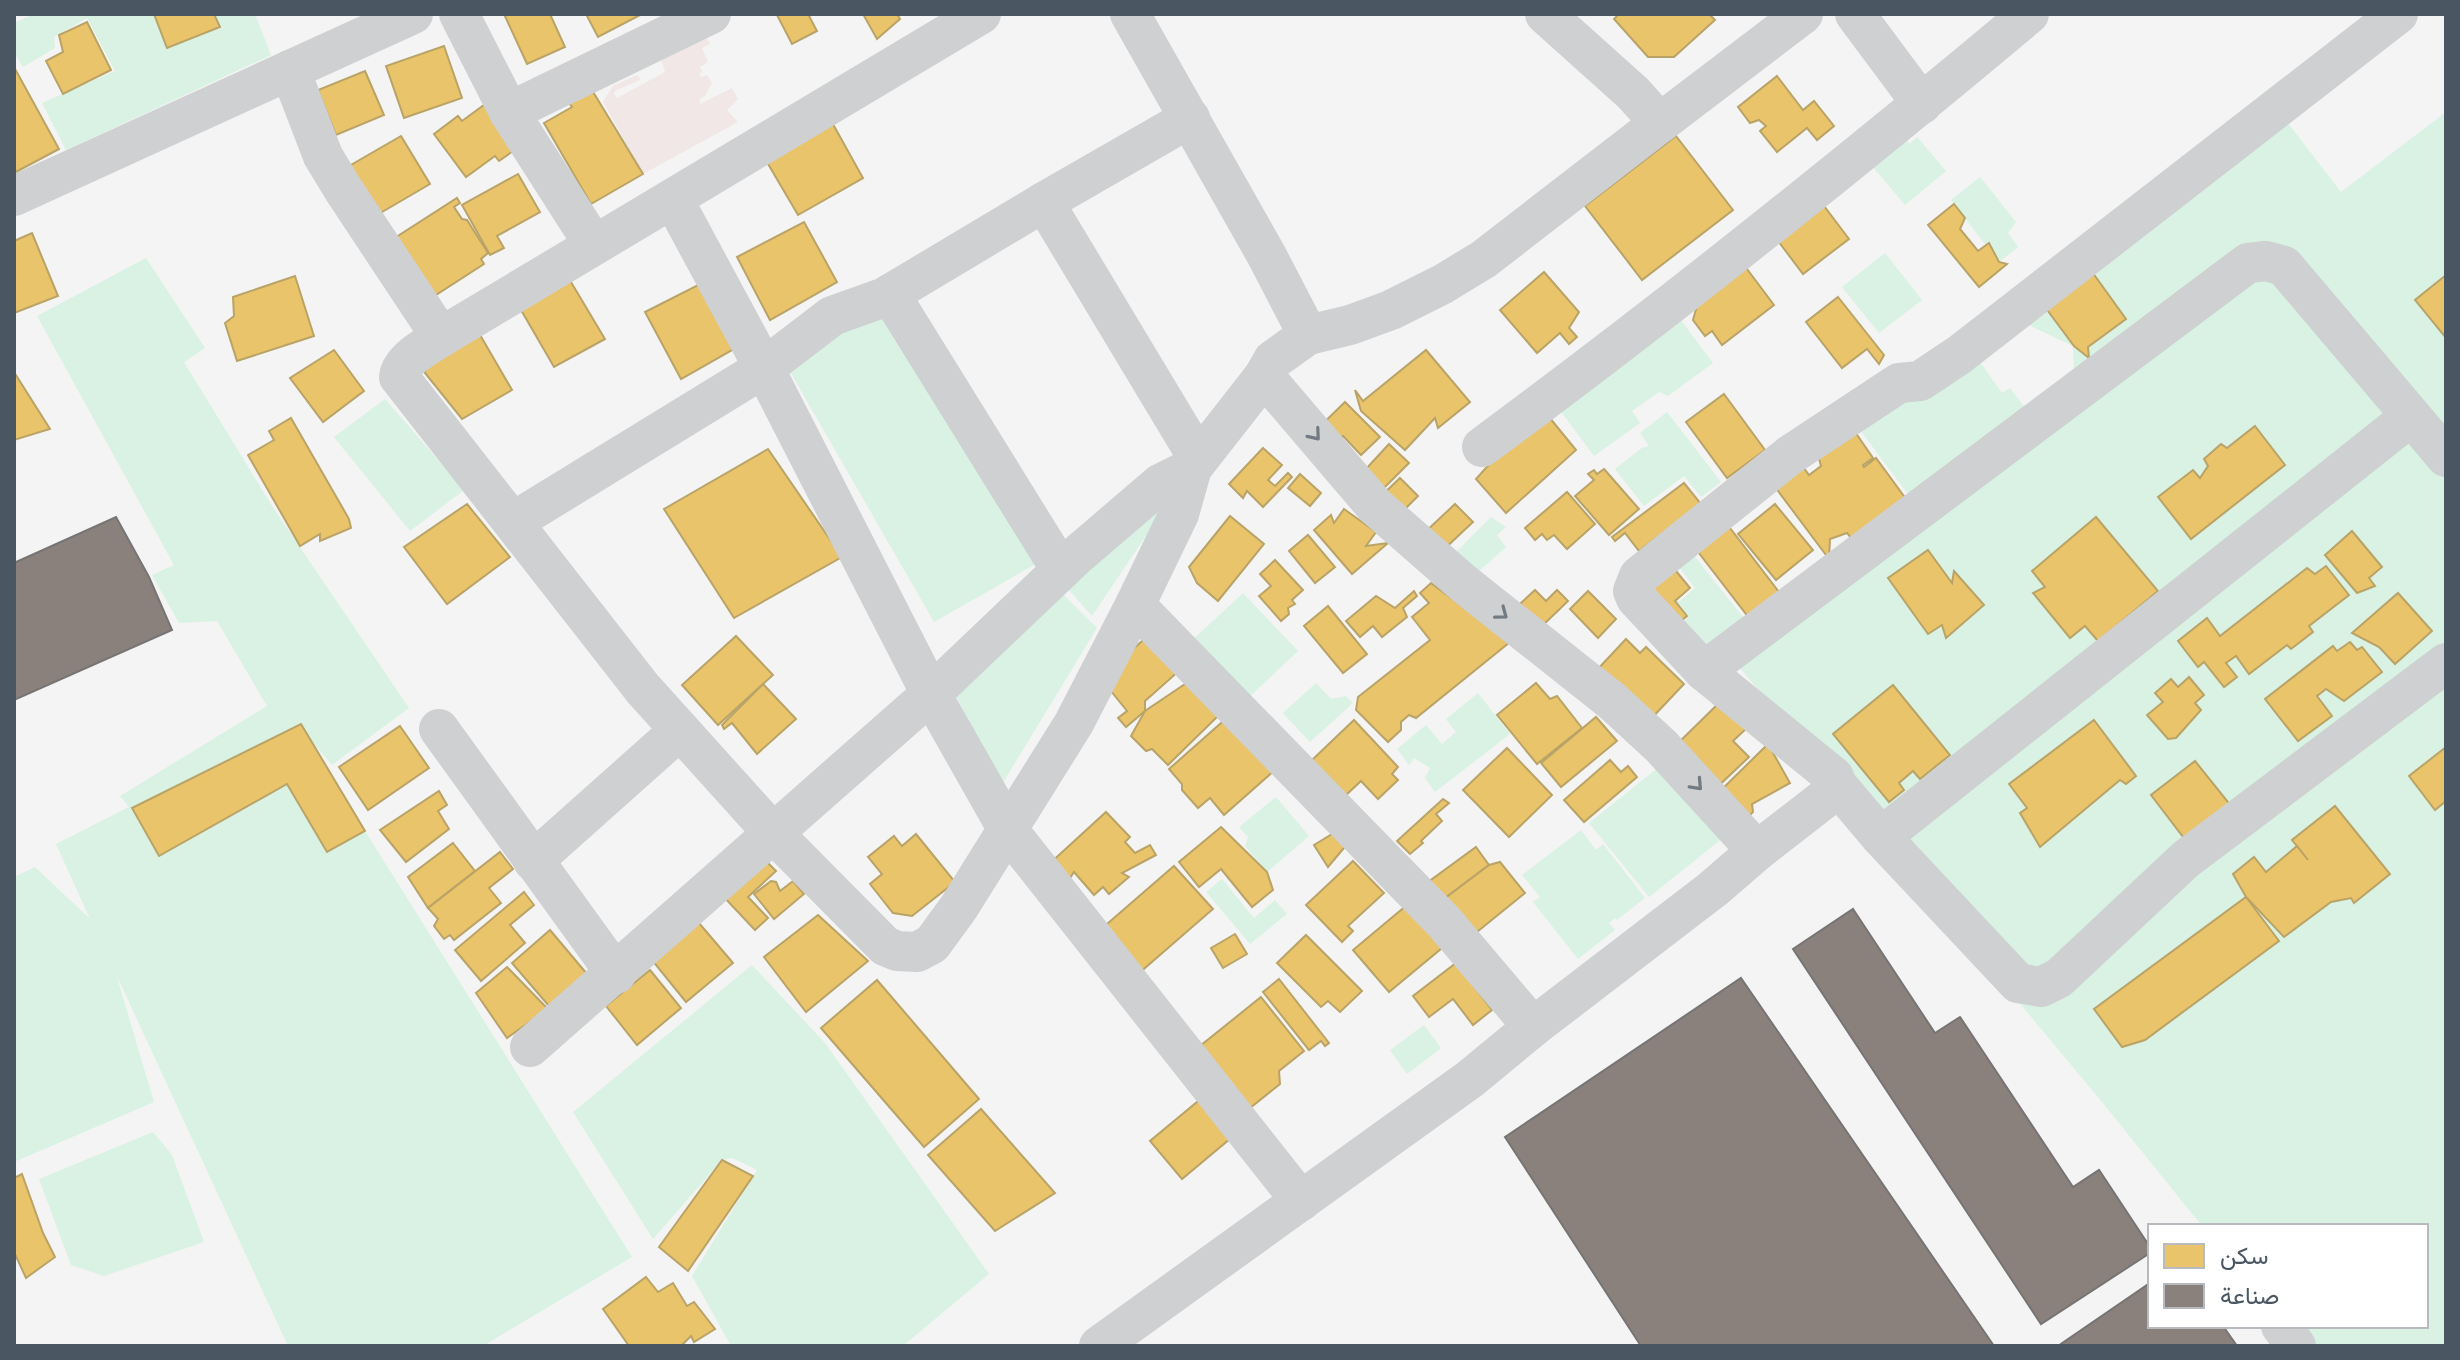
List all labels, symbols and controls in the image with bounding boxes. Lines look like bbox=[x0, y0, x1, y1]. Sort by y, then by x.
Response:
one-way arrow bbox=[1305, 426, 1320, 440]
one-way arrow bbox=[1494, 604, 1508, 618]
one-way arrow bbox=[1687, 776, 1701, 791]
legend bbox=[2148, 1224, 2428, 1328]
text: سكن bbox=[2220, 1238, 2269, 1273]
text: صناعة bbox=[2220, 1278, 2279, 1313]

